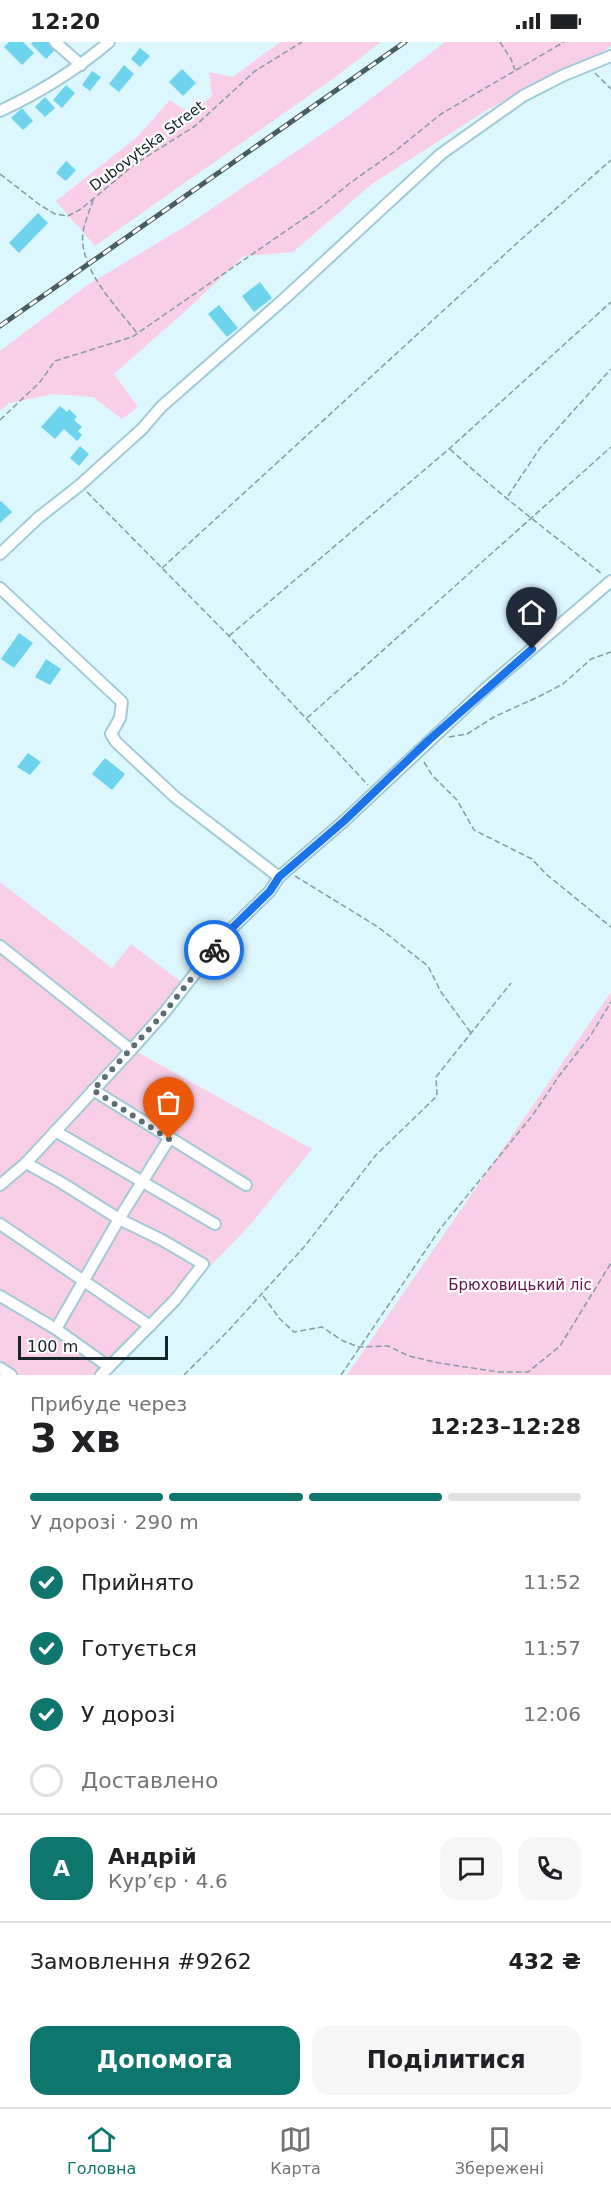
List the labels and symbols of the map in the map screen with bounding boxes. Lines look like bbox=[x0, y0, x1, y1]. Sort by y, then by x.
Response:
street label: Dubovytska Street bbox=[86, 97, 208, 195]
pin bbox=[506, 587, 557, 649]
courier bbox=[184, 920, 244, 980]
pin bbox=[143, 1077, 194, 1139]
park label: Брюховицький ліс bbox=[448, 1276, 592, 1294]
scale bar bbox=[18, 1333, 168, 1360]

